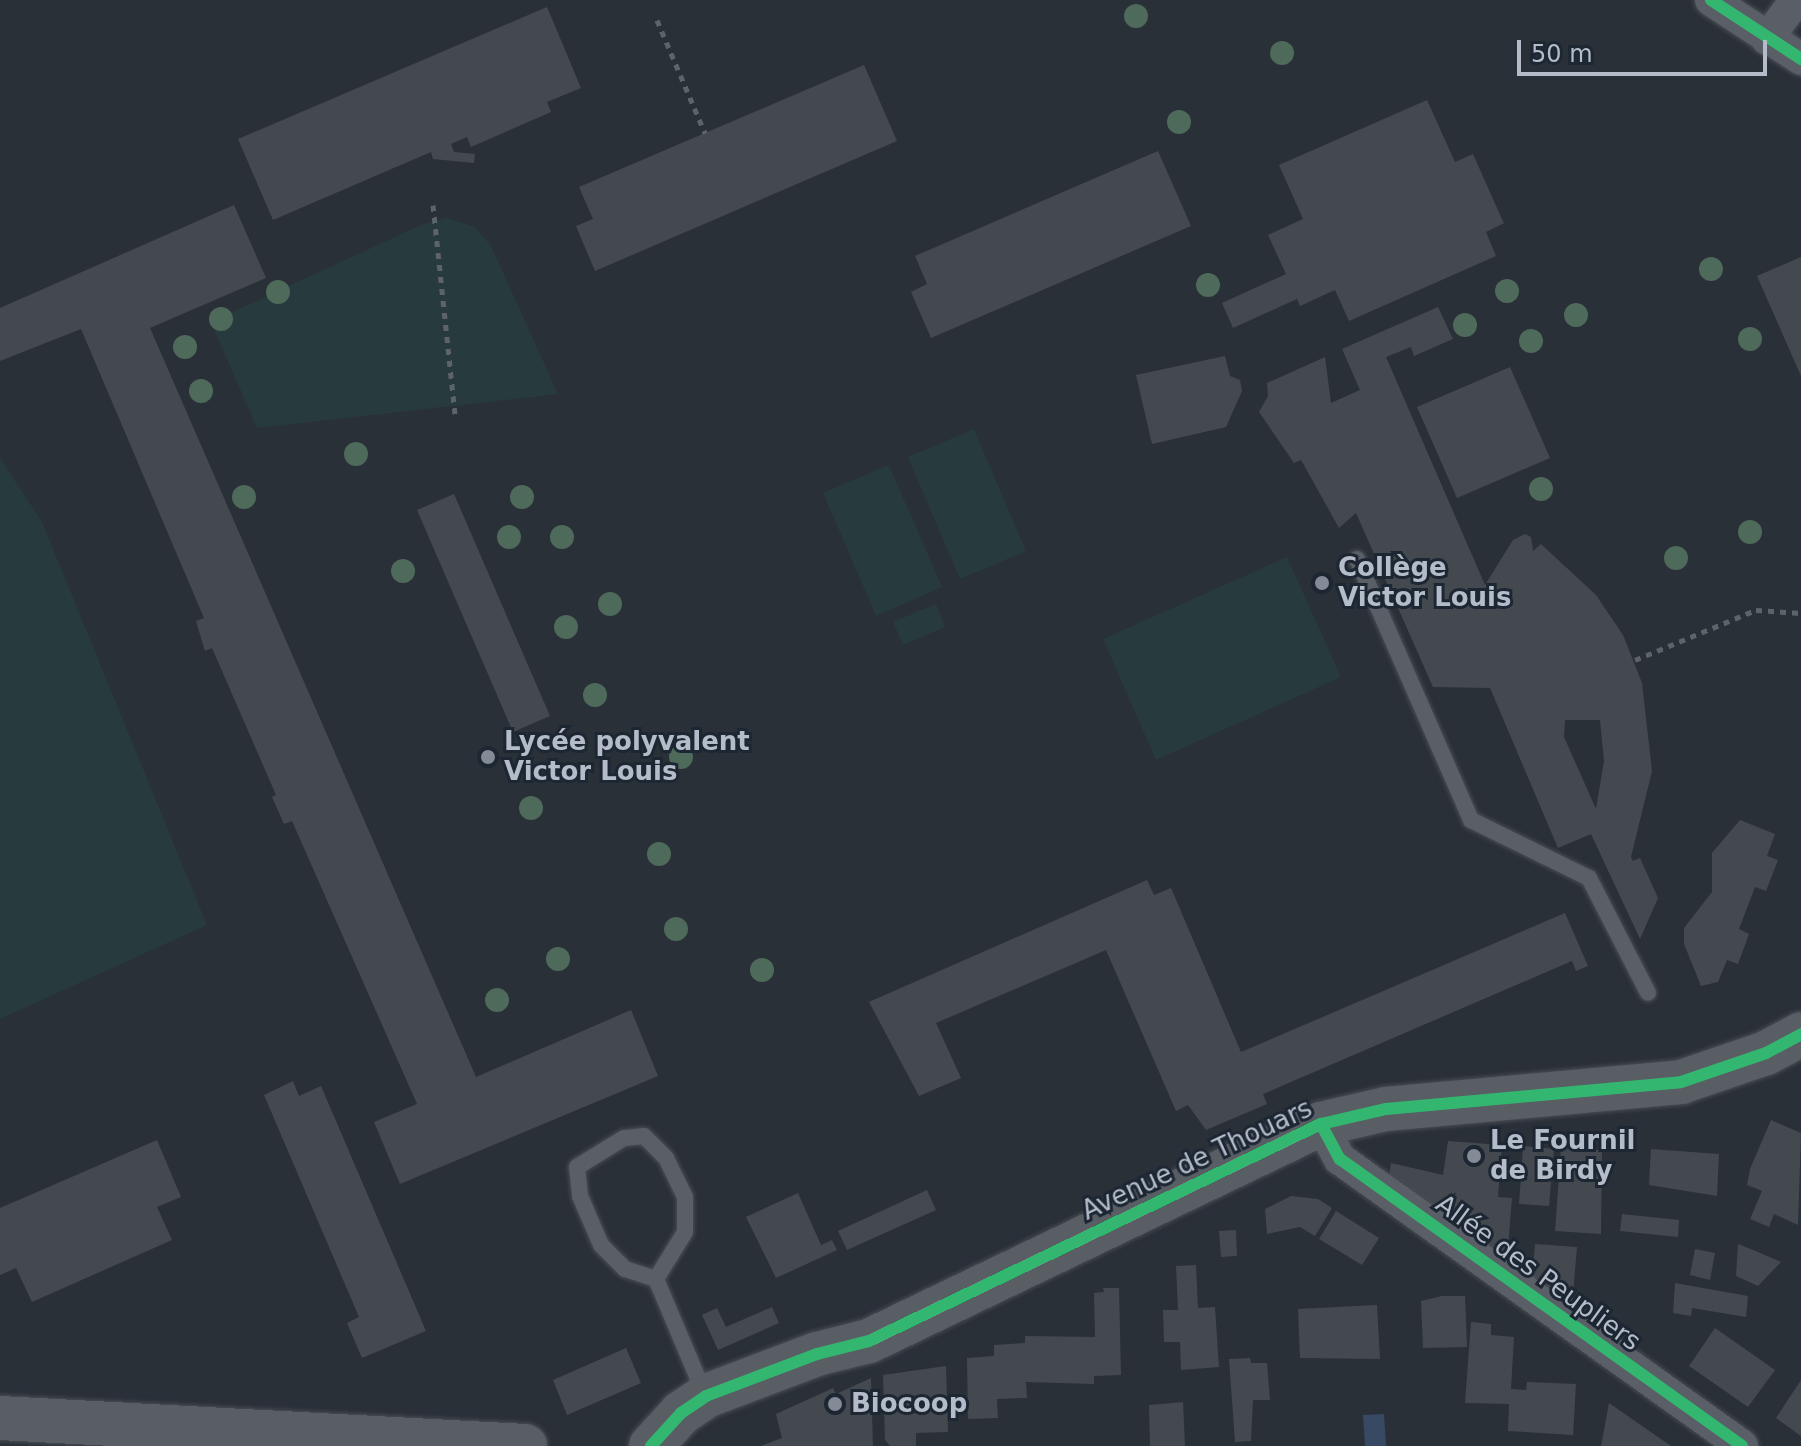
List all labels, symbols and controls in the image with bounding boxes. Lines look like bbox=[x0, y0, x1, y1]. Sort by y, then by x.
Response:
scale bar bbox=[1521, 24, 1771, 74]
text: 50 m bbox=[1531, 40, 1593, 68]
place label: Collège Victor Louis bbox=[1338, 552, 1511, 614]
marker: Collège Victor Louis bbox=[1313, 574, 1331, 592]
place label: Lycée polyvalent Victor Louis bbox=[504, 726, 750, 788]
marker: Lycée polyvalent Victor Louis bbox=[479, 748, 497, 766]
street label: Avenue de Thouars bbox=[1077, 1093, 1317, 1227]
place label: Le Fournil de Birdy bbox=[1490, 1125, 1635, 1186]
marker: Le Fournil de Birdy bbox=[1465, 1147, 1483, 1165]
street label: Allée des Peupliers bbox=[1430, 1188, 1646, 1358]
place label: Biocoop bbox=[851, 1388, 967, 1420]
marker: Biocoop bbox=[826, 1395, 844, 1413]

